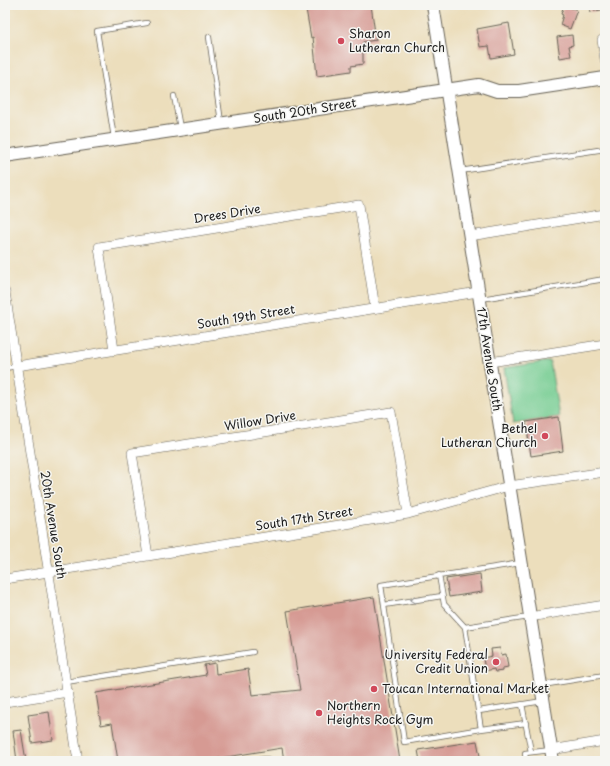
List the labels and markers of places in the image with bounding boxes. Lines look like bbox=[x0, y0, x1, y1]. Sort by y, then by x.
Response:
place label: Sharon Lutheran Church bbox=[349, 24, 445, 56]
marker: Sharon Lutheran Church bbox=[336, 36, 346, 46]
place label: Bethel Lutheran Church bbox=[441, 419, 537, 451]
marker: Bethel Lutheran Church bbox=[540, 431, 550, 441]
place label: University Federal Credit Union bbox=[384, 645, 488, 677]
marker: University Federal Credit Union bbox=[491, 657, 501, 667]
place label: Toucan International Market bbox=[382, 679, 549, 697]
marker: Toucan International Market bbox=[369, 684, 379, 694]
place label: Northern Heights Rock Gym bbox=[327, 696, 433, 728]
marker: Northern Heights Rock Gym bbox=[314, 708, 324, 718]

